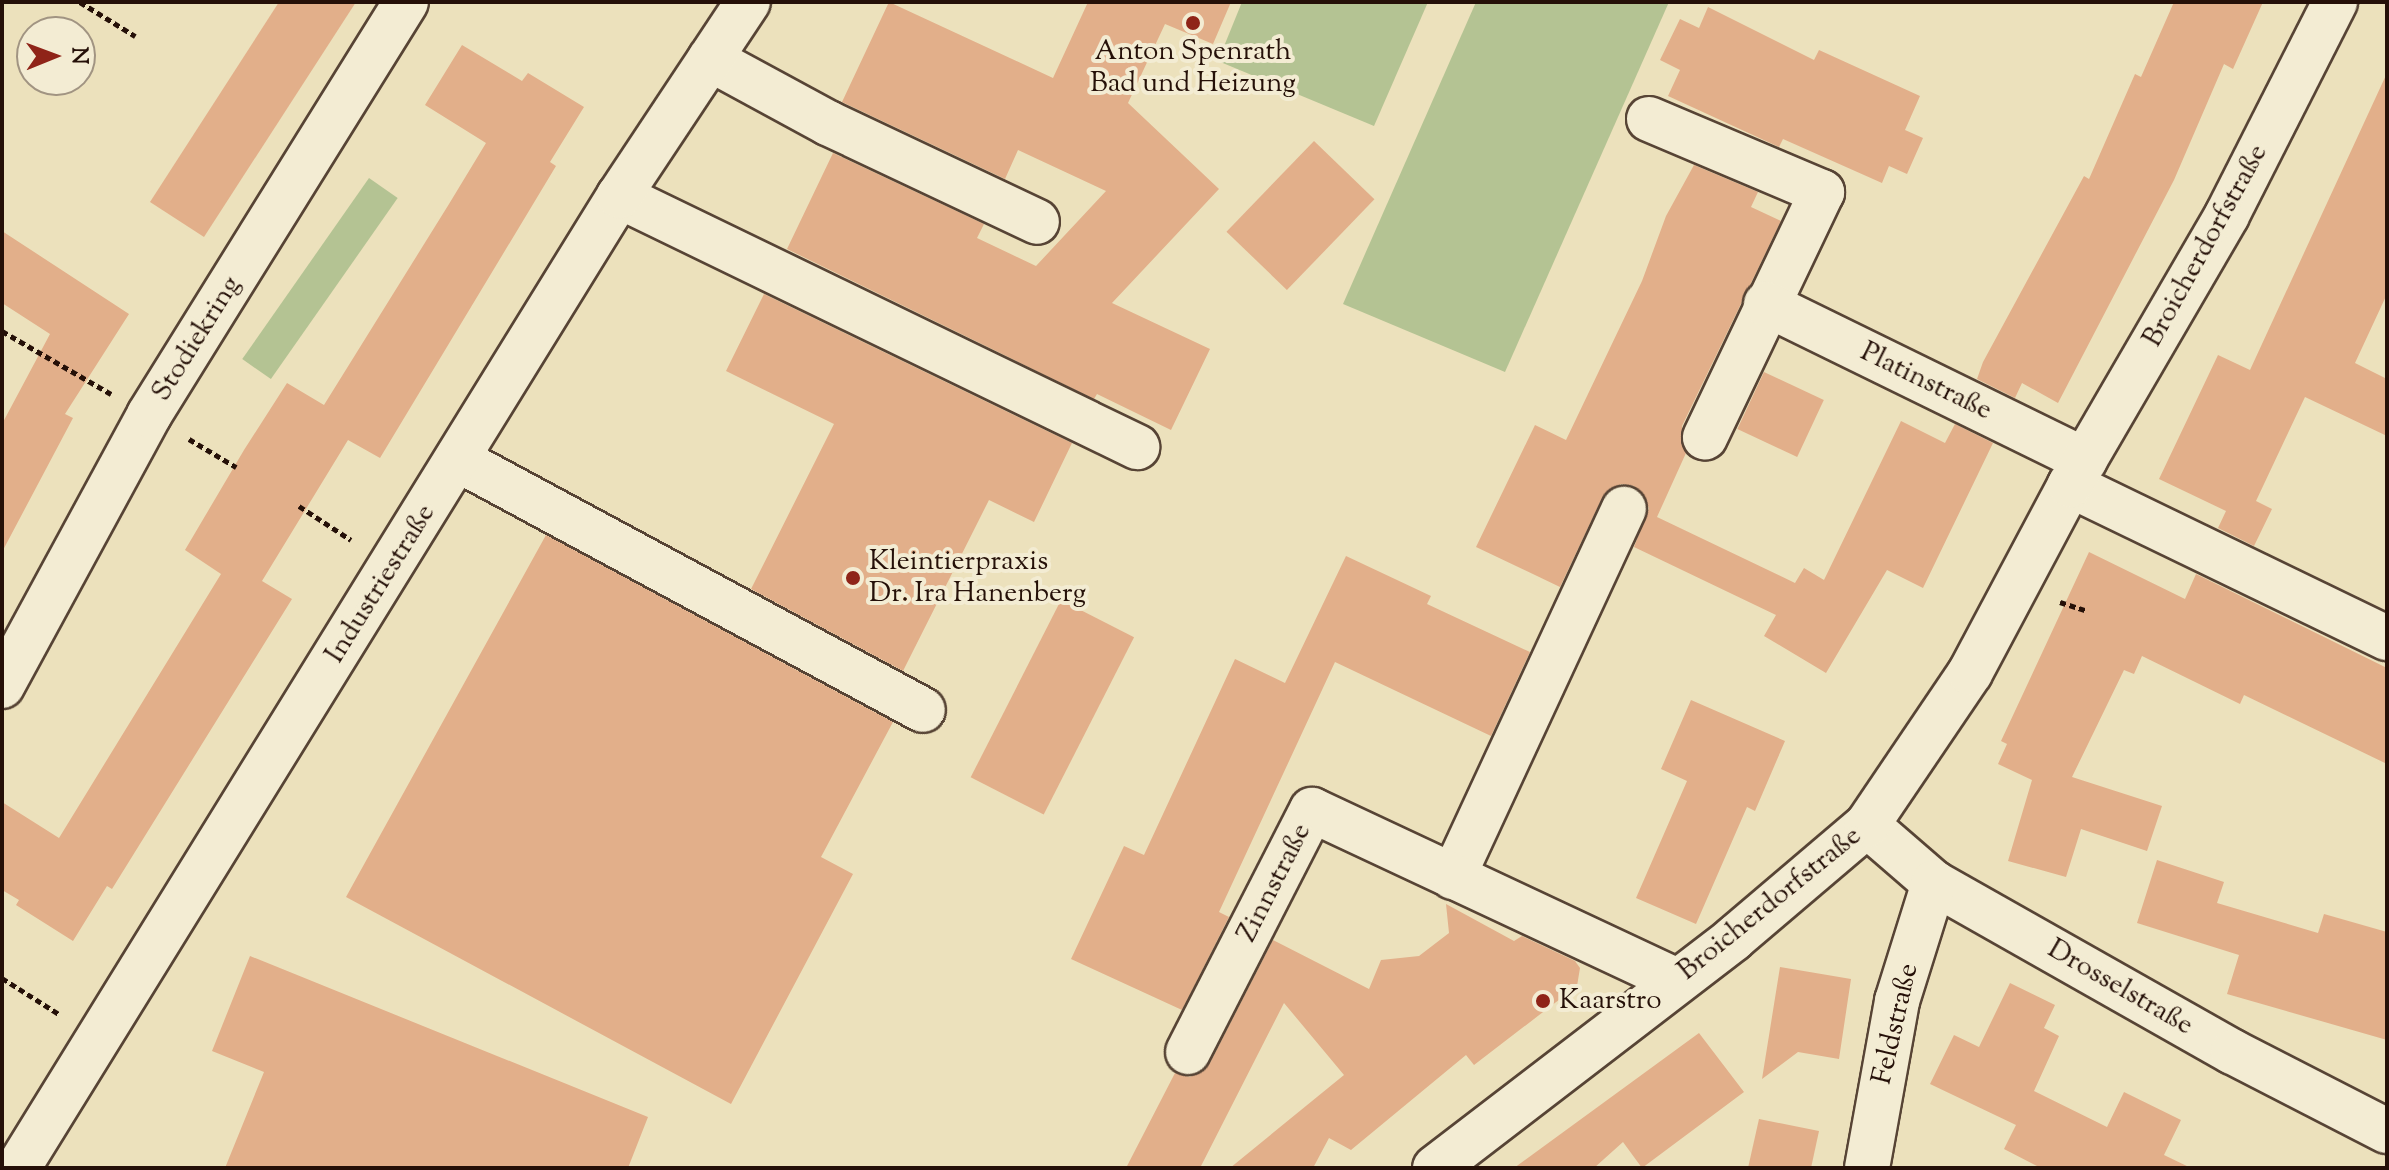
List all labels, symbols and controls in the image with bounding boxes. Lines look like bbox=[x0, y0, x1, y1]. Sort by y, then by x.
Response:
marker: Anton Spenrath Bad und Heizung bbox=[1184, 14, 1202, 32]
north arrow bbox=[16, 16, 96, 96]
place label: Anton Spenrath Bad und Heizung bbox=[1090, 35, 1296, 101]
text: N bbox=[62, 47, 94, 65]
street label: Broicherdorfstraße bbox=[2136, 139, 2276, 353]
street label: Stodiekring bbox=[145, 270, 249, 408]
street label: Platinstraße bbox=[1855, 336, 1997, 428]
street label: Industriestraße bbox=[319, 498, 443, 670]
place label: Kleintierpraxis Dr. Ira Hanenberg bbox=[869, 545, 1086, 611]
marker: Kleintierpraxis Dr. Ira Hanenberg bbox=[844, 569, 862, 587]
street label: Zinnstraße bbox=[1231, 818, 1319, 948]
street label: Broicherdorfstraße bbox=[1671, 820, 1869, 988]
street label: Drosselstraße bbox=[2041, 933, 2199, 1043]
street label: Feldstraße bbox=[1866, 960, 1926, 1088]
place label: Kaarstro bbox=[1559, 984, 1662, 1018]
marker: Kaarstro bbox=[1534, 992, 1552, 1010]

